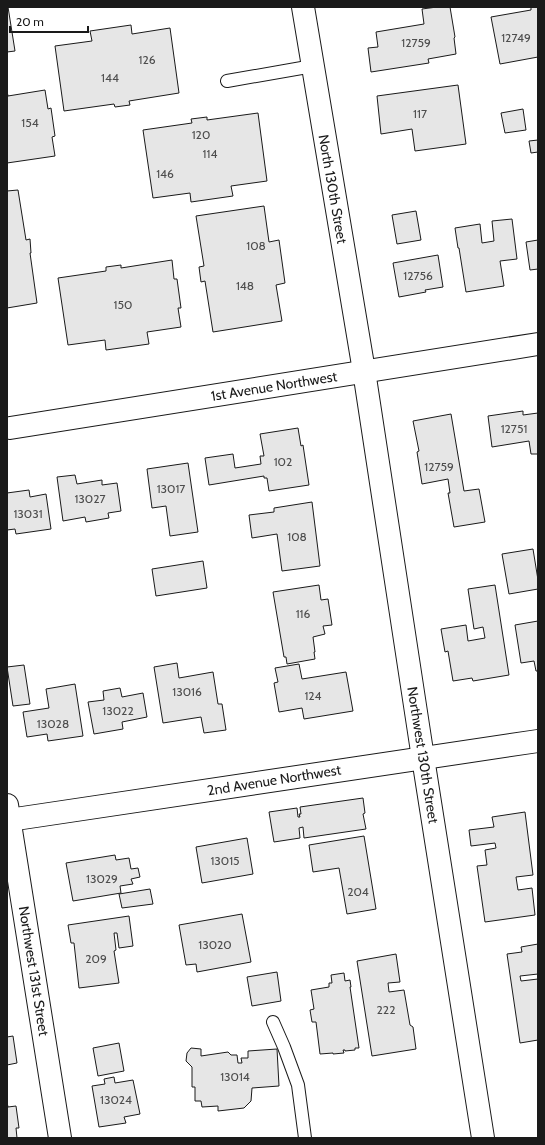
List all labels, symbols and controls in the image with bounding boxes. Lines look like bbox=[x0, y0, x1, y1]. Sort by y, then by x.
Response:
scale bar bbox=[10, 8, 88, 34]
text: 20 m bbox=[16, 14, 44, 29]
house number: 12749 bbox=[501, 30, 531, 45]
house number: 12759 bbox=[401, 35, 431, 50]
house number: 126 bbox=[138, 52, 156, 67]
house number: 144 bbox=[101, 70, 119, 85]
house number: 117 bbox=[413, 106, 427, 121]
house number: 154 bbox=[21, 115, 39, 130]
house number: 120 bbox=[192, 127, 210, 142]
street label: North 130th Street bbox=[315, 133, 352, 245]
house number: 114 bbox=[203, 146, 217, 161]
house number: 146 bbox=[156, 166, 174, 181]
house number: 108 bbox=[246, 238, 266, 253]
house number: 12756 bbox=[403, 268, 433, 283]
house number: 148 bbox=[236, 278, 254, 293]
house number: 150 bbox=[114, 297, 132, 312]
street label: 1st Avenue Northwest bbox=[210, 367, 339, 405]
house number: 12751 bbox=[501, 421, 527, 436]
house number: 102 bbox=[274, 454, 292, 469]
house number: 12759 bbox=[424, 459, 454, 474]
house number: 13017 bbox=[157, 481, 185, 496]
house number: 13027 bbox=[74, 491, 106, 506]
house number: 13031 bbox=[13, 506, 43, 521]
house number: 108 bbox=[287, 529, 307, 544]
house number: 116 bbox=[296, 606, 311, 621]
house number: 13016 bbox=[172, 684, 202, 699]
street label: Northwest 130th Street bbox=[403, 685, 443, 825]
house number: 124 bbox=[304, 688, 322, 703]
house number: 13022 bbox=[102, 703, 134, 718]
house number: 13028 bbox=[37, 716, 69, 731]
street label: 2nd Avenue Northwest bbox=[206, 760, 343, 799]
house number: 13015 bbox=[210, 853, 240, 868]
house number: 13029 bbox=[86, 871, 118, 886]
house number: 204 bbox=[347, 884, 369, 899]
street label: Northwest 131st Street bbox=[15, 905, 53, 1037]
house number: 13020 bbox=[198, 937, 232, 952]
house number: 209 bbox=[85, 951, 107, 966]
house number: 222 bbox=[377, 1002, 395, 1017]
house number: 13014 bbox=[220, 1069, 250, 1084]
house number: 13024 bbox=[100, 1092, 132, 1107]

